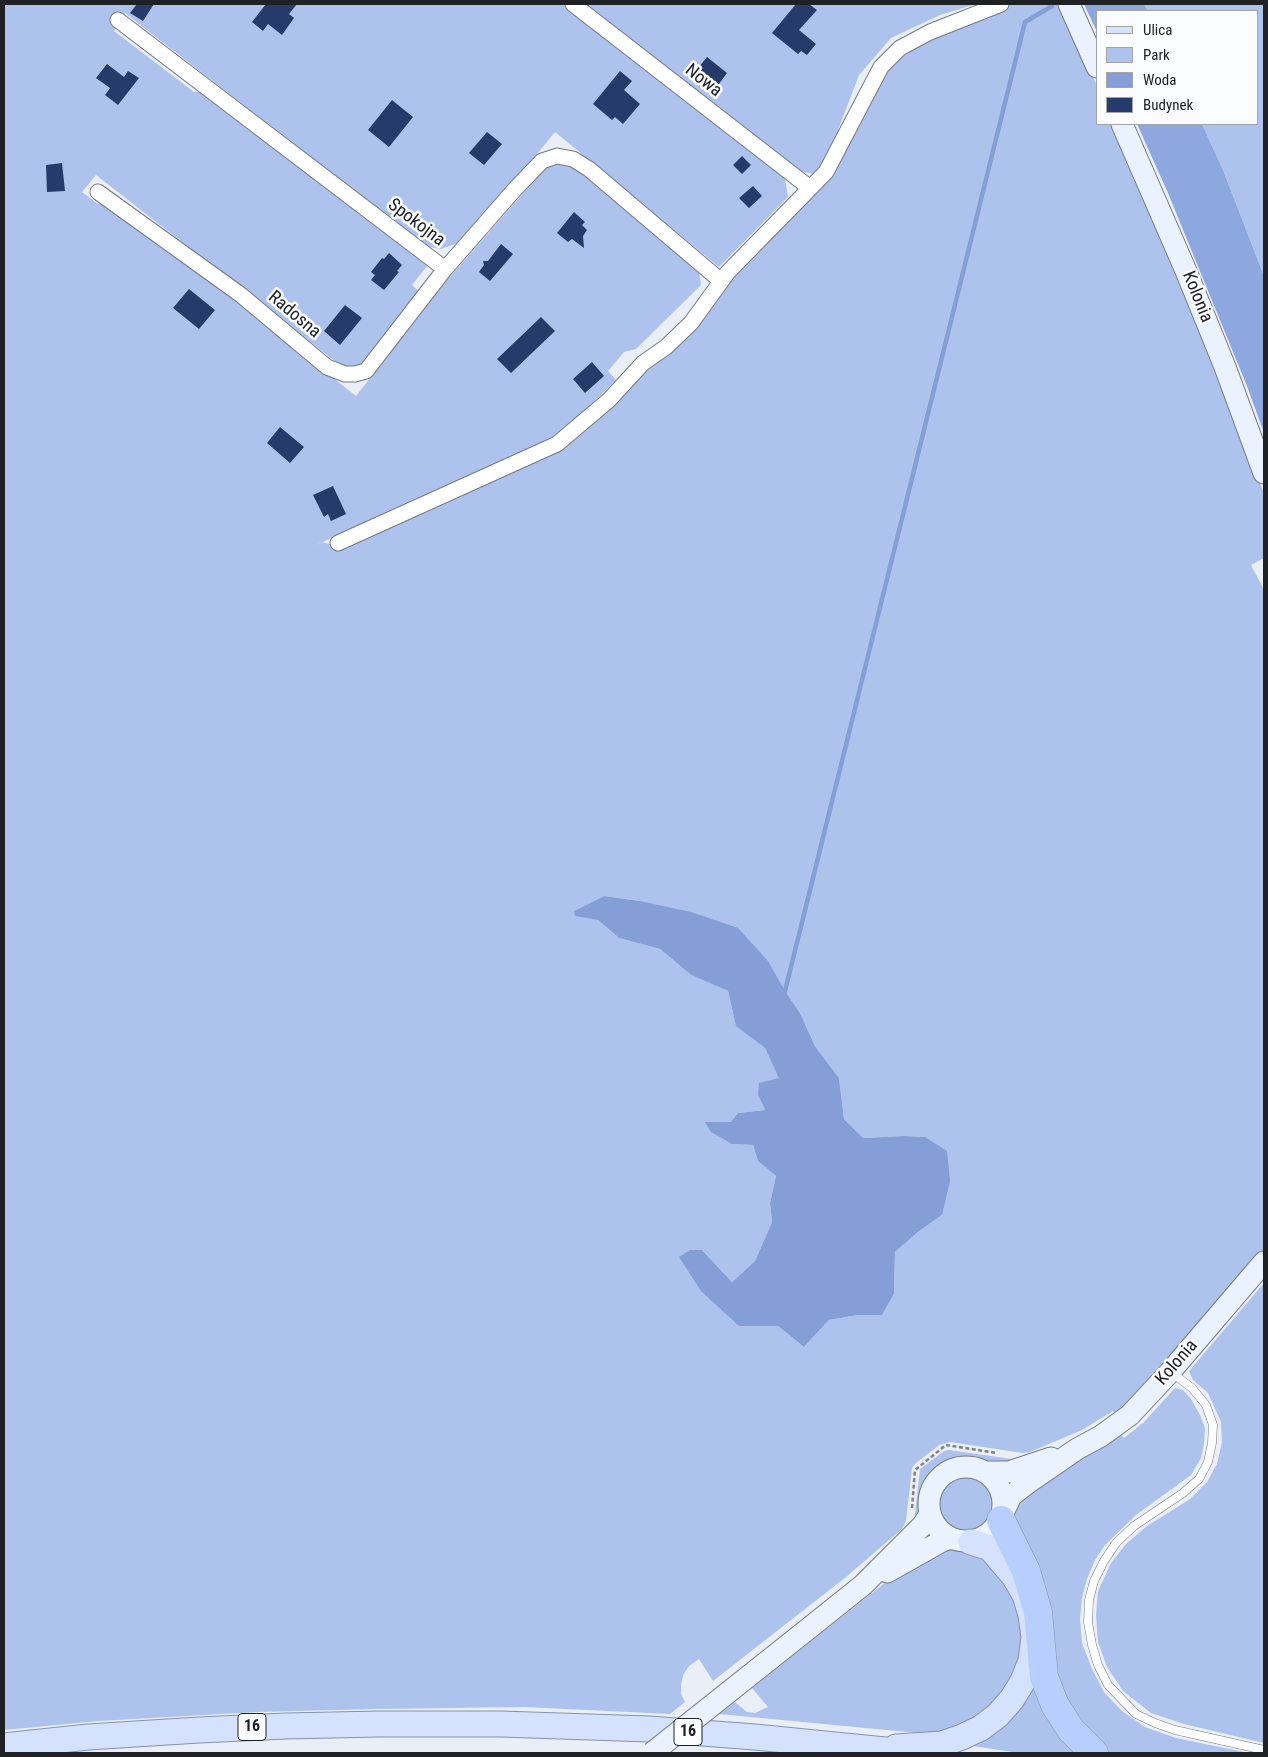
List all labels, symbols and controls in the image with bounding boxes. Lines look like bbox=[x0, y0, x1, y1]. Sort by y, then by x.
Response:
legend bbox=[1096, 10, 1258, 125]
text: Ulica bbox=[1143, 21, 1172, 39]
text: Park bbox=[1143, 46, 1170, 64]
street label: Nowa bbox=[680, 60, 726, 102]
text: Woda bbox=[1143, 71, 1176, 89]
text: Budynek bbox=[1143, 96, 1193, 114]
street label: Spokojna bbox=[383, 195, 449, 251]
street label: Kolonia bbox=[1177, 268, 1217, 326]
street label: Radosna bbox=[263, 287, 325, 343]
street label: Kolonia bbox=[1151, 1336, 1203, 1390]
road number: 16 bbox=[238, 1714, 266, 1740]
road number: 16 bbox=[674, 1718, 702, 1745]

